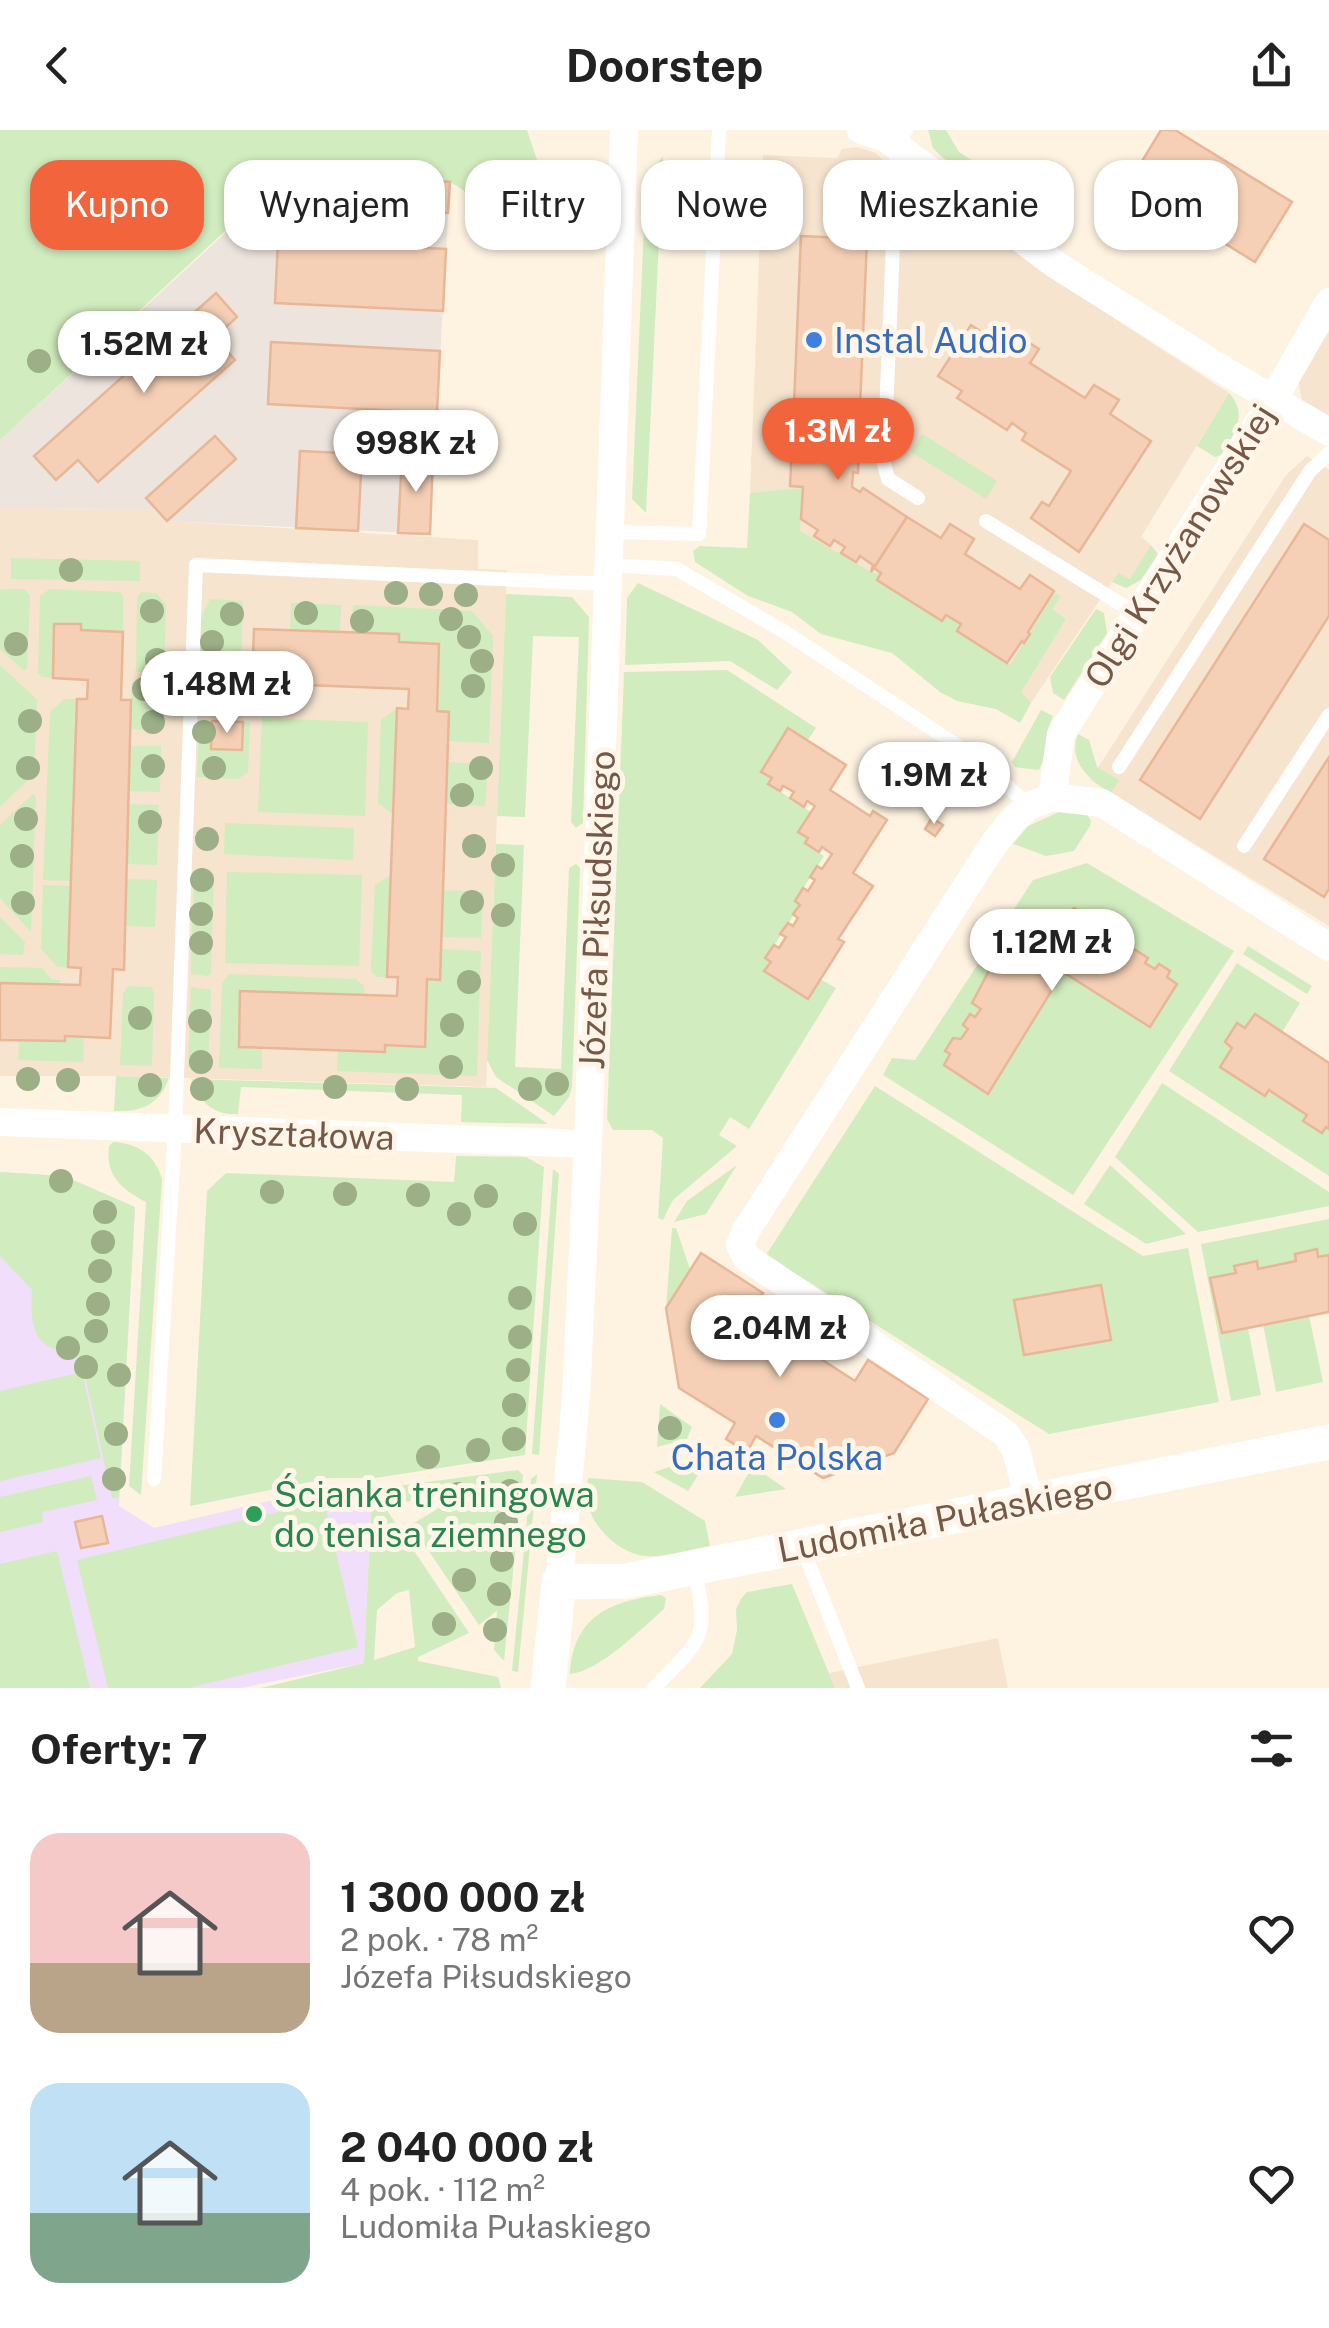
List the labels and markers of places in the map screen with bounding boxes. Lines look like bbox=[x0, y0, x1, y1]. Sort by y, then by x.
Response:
pin: 1.52M zł bbox=[41, 311, 247, 396]
place label: Instal Audio bbox=[834, 320, 1028, 361]
marker: Instal Audio bbox=[803, 329, 825, 351]
pin: 1.3M zł bbox=[746, 398, 930, 483]
pin: 998K zł bbox=[324, 410, 508, 495]
pin: 1.48M zł bbox=[124, 651, 330, 736]
pin: 1.9M zł bbox=[842, 742, 1026, 827]
pin: 1.12M zł bbox=[949, 909, 1155, 994]
pin: 2.04M zł bbox=[677, 1295, 883, 1380]
marker: Chata Polska bbox=[766, 1409, 788, 1431]
place label: Chata Polska bbox=[671, 1437, 883, 1478]
place label: Ścianka treningowa do tenisa ziemnego bbox=[274, 1473, 595, 1555]
marker: Ścianka treningowa do tenisa ziemnego bbox=[243, 1503, 265, 1525]

